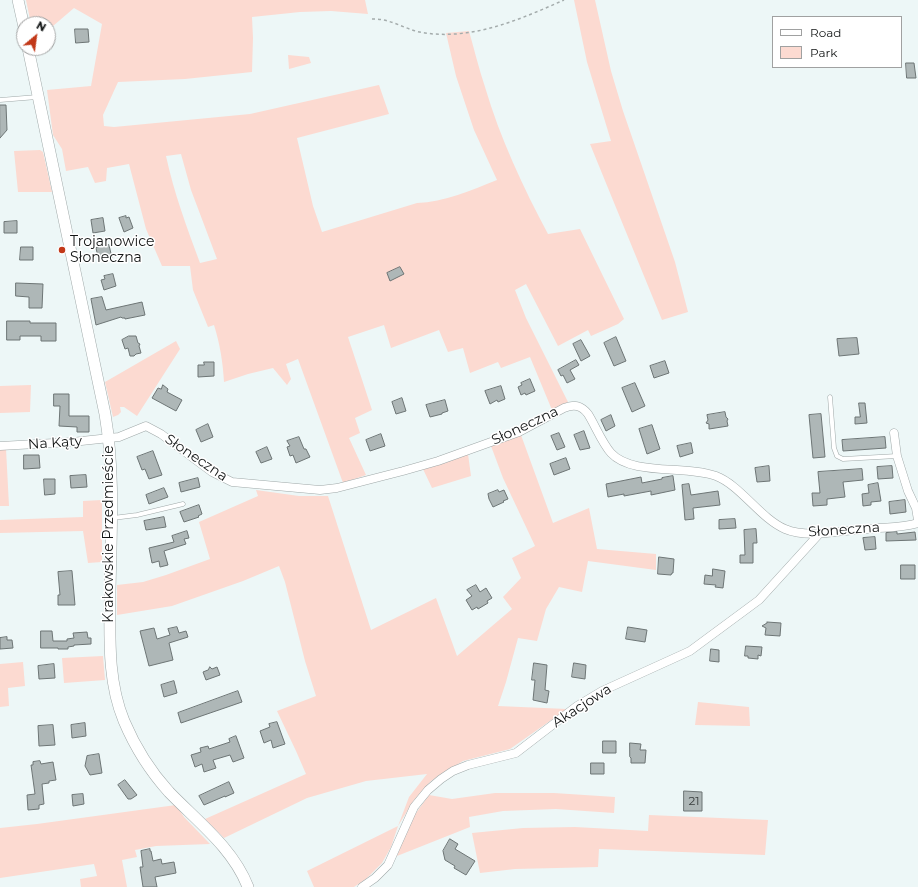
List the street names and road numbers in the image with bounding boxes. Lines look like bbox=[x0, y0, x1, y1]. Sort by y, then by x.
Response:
street label: Słoneczna bbox=[489, 403, 561, 449]
street label: Słoneczna bbox=[162, 431, 230, 485]
street label: Na Kąty bbox=[27, 433, 83, 453]
street label: Krakowskie Przedmieście bbox=[101, 445, 117, 623]
street label: Słoneczna bbox=[808, 519, 880, 541]
street label: Akacjowa bbox=[549, 681, 615, 731]

